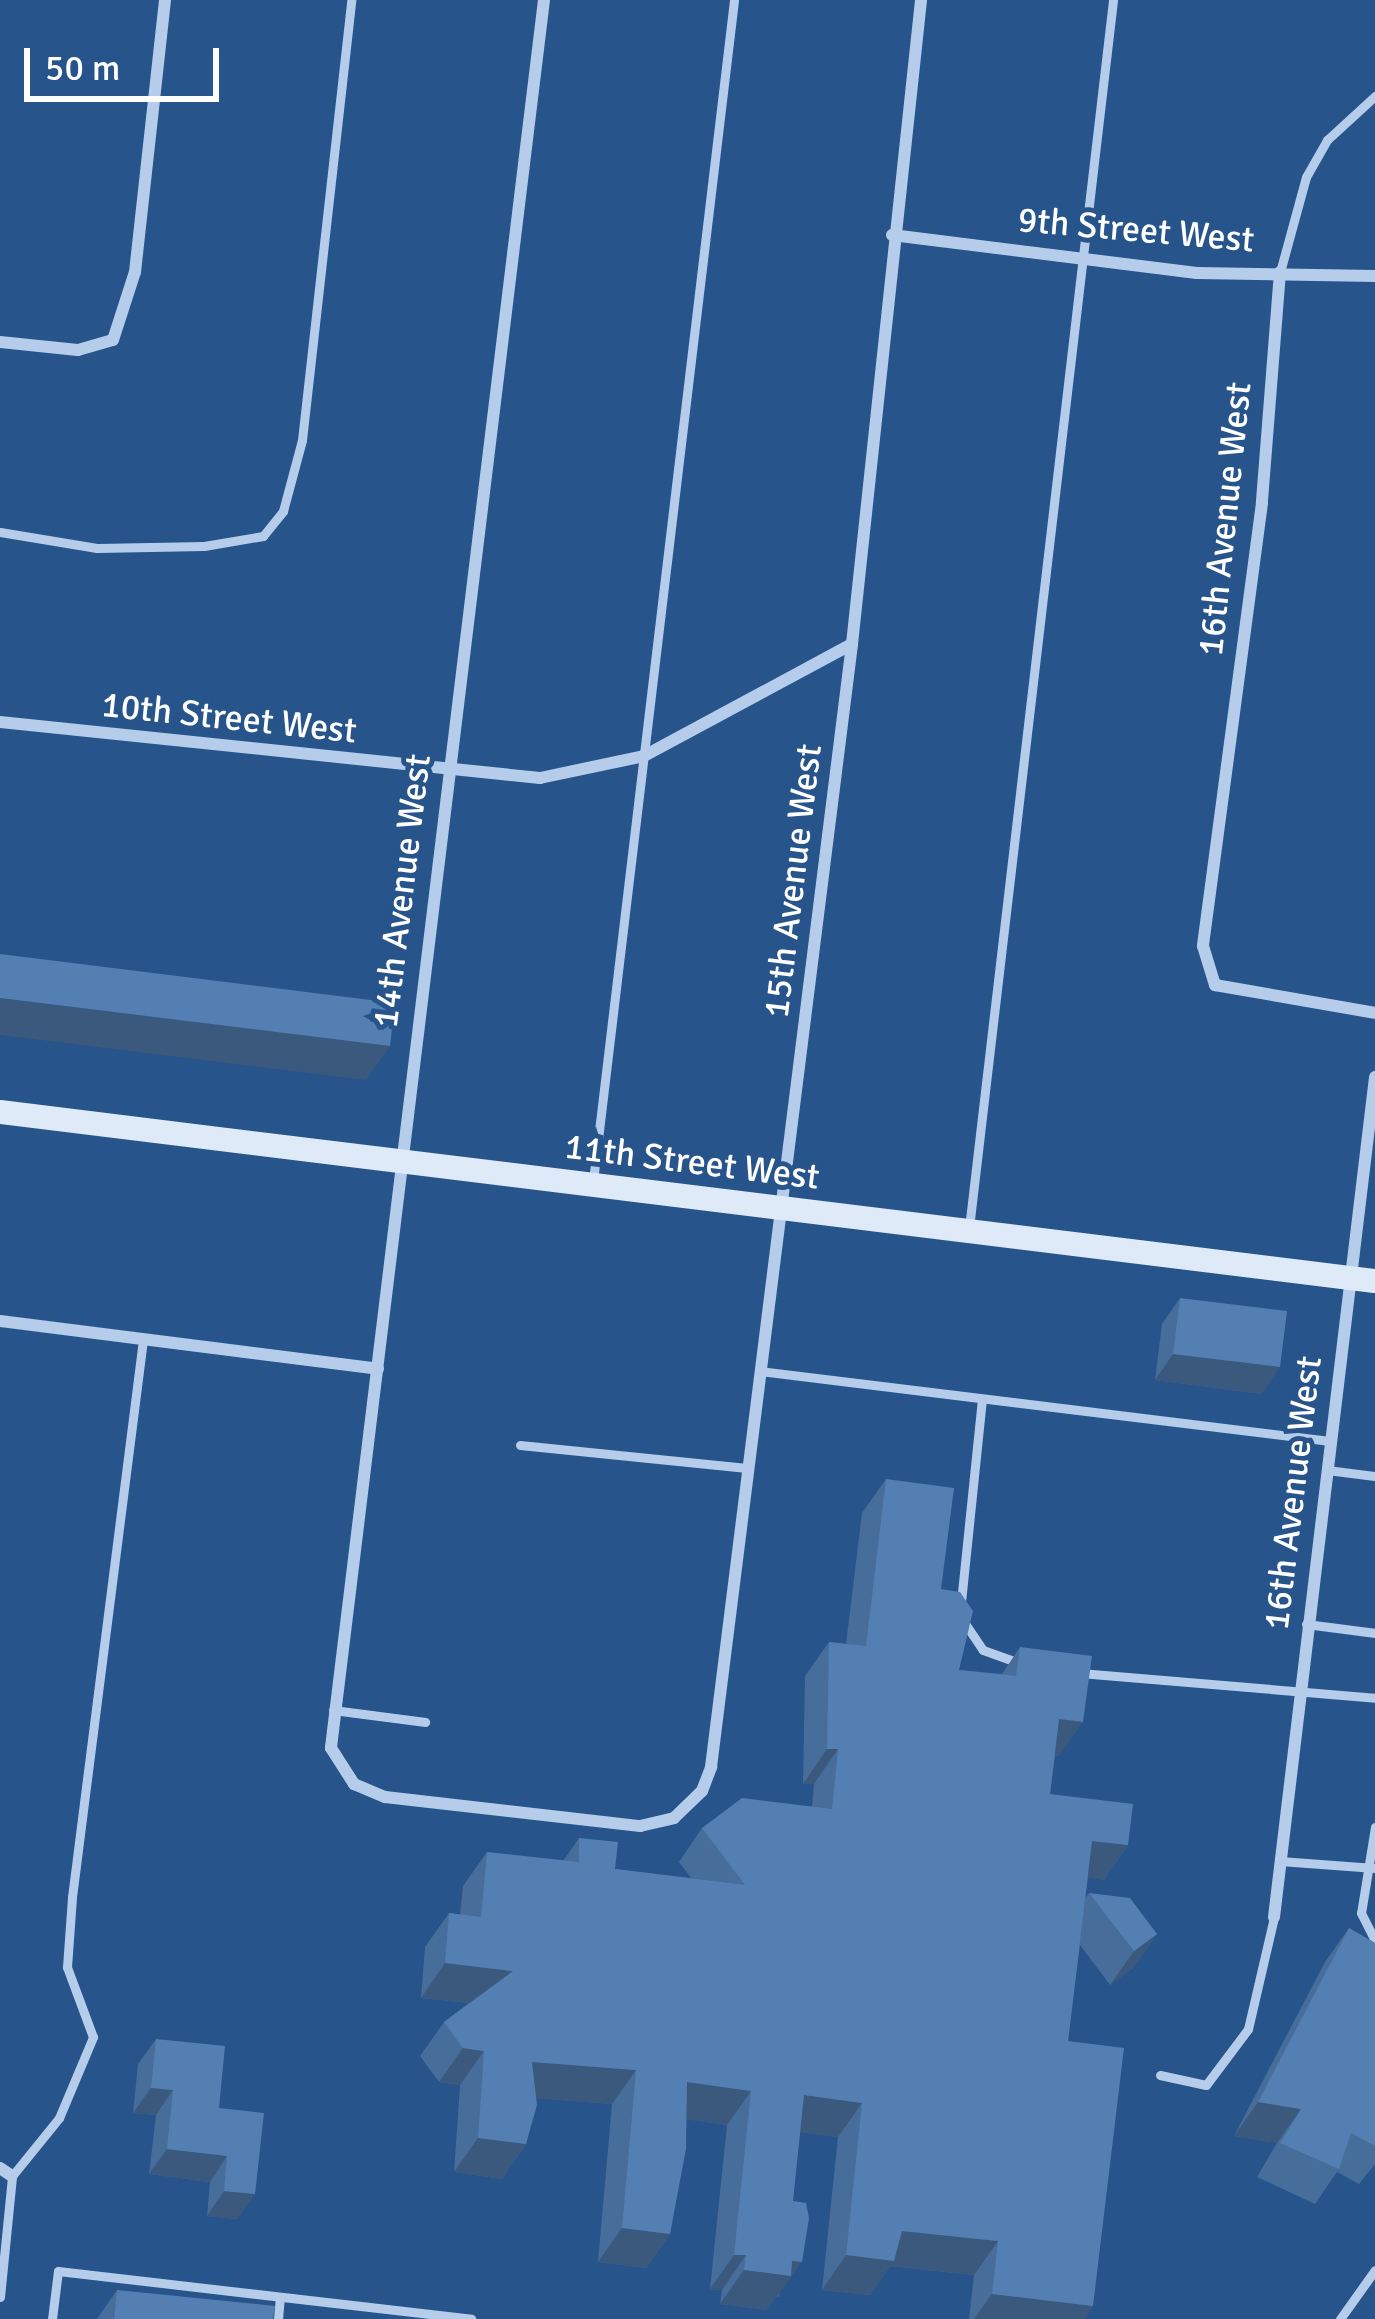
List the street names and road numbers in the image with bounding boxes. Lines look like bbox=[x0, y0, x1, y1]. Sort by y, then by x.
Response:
street label: 9th Street West bbox=[1016, 198, 1256, 262]
street label: 16th Avenue West bbox=[1189, 380, 1261, 658]
street label: 10th Street West bbox=[99, 683, 359, 753]
street label: 15th Avenue West bbox=[755, 742, 831, 1020]
street label: 14th Avenue West bbox=[364, 752, 440, 1030]
street label: 11th Street West bbox=[562, 1125, 822, 1199]
street label: 16th Avenue West bbox=[1255, 1354, 1331, 1632]

